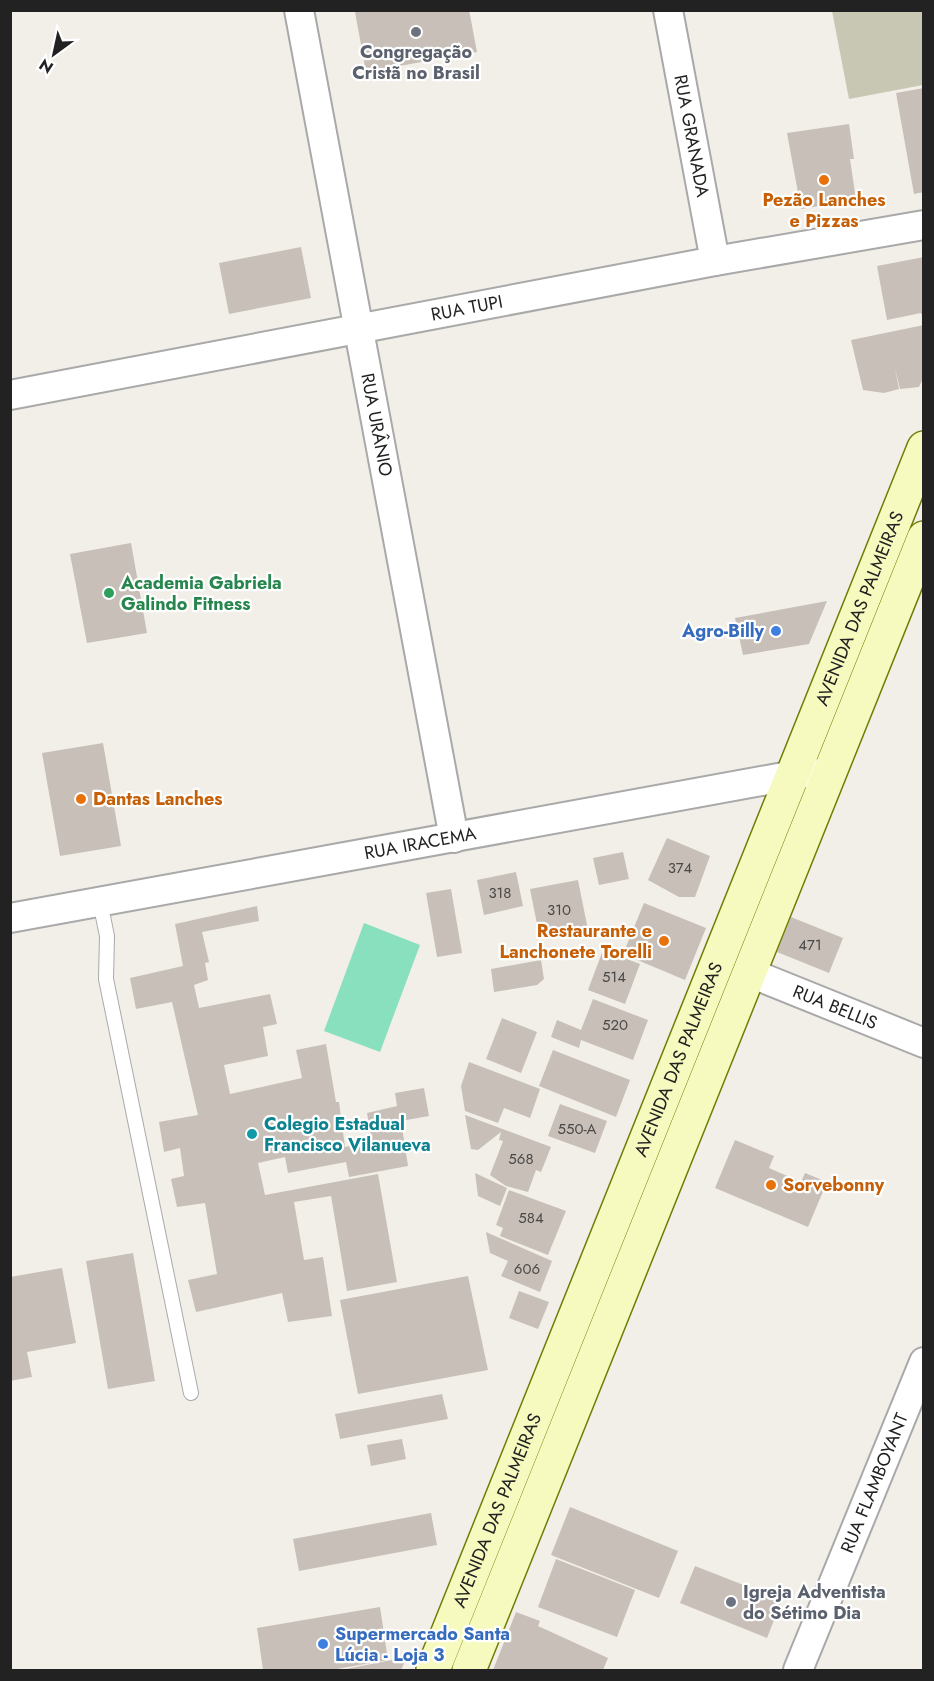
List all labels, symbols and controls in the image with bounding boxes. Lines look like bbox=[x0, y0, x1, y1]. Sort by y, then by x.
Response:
north arrow bbox=[24, 24, 84, 84]
marker: Congregação Cristã no Brasil bbox=[409, 25, 423, 39]
place label: Congregação Cristã no Brasil bbox=[352, 39, 480, 86]
text: N bbox=[35, 53, 58, 79]
street label: RUA GRANADA bbox=[667, 72, 716, 199]
marker: Pezão Lanches e Pizzas bbox=[817, 173, 831, 187]
place label: Pezão Lanches e Pizzas bbox=[762, 187, 886, 234]
street label: RUA TUPI bbox=[429, 289, 505, 328]
street label: RUA URÂNIO bbox=[354, 371, 399, 479]
street label: AVENIDA DAS PALMEIRAS bbox=[809, 507, 910, 710]
place label: Academia Gabriela Galindo Fitness bbox=[120, 570, 282, 617]
marker: Academia Gabriela Galindo Fitness bbox=[102, 586, 116, 600]
place label: Agro-Billy bbox=[681, 618, 765, 644]
marker: Agro-Billy bbox=[769, 624, 783, 638]
place label: Dantas Lanches bbox=[93, 786, 223, 812]
marker: Dantas Lanches bbox=[74, 792, 88, 806]
street label: RUA IRACEMA bbox=[362, 820, 478, 866]
house number: 374 bbox=[668, 857, 693, 879]
house number: 318 bbox=[488, 882, 512, 904]
house number: 310 bbox=[547, 899, 571, 921]
place label: Restaurante e Lanchonete Torelli bbox=[500, 918, 652, 965]
marker: Restaurante e Lanchonete Torelli bbox=[657, 934, 671, 948]
house number: 471 bbox=[798, 934, 822, 956]
street label: AVENIDA DAS PALMEIRAS bbox=[628, 958, 729, 1161]
house number: 514 bbox=[602, 966, 626, 988]
street label: RUA BELLIS bbox=[789, 978, 881, 1036]
house number: 520 bbox=[602, 1014, 628, 1036]
place label: Colegio Estadual Francisco Vilanueva bbox=[264, 1111, 431, 1158]
house number: 550-A bbox=[558, 1118, 597, 1140]
marker: Colegio Estadual Francisco Vilanueva bbox=[245, 1127, 259, 1141]
house number: 568 bbox=[508, 1148, 534, 1170]
place label: Sorvebonny bbox=[783, 1172, 885, 1198]
marker: Sorvebonny bbox=[764, 1178, 778, 1192]
house number: 584 bbox=[518, 1207, 544, 1229]
house number: 606 bbox=[514, 1258, 540, 1280]
street label: AVENIDA DAS PALMEIRAS bbox=[446, 1409, 548, 1612]
street label: RUA FLAMBOYANT bbox=[834, 1409, 915, 1557]
place label: Igreja Adventista do Sétimo Dia bbox=[743, 1579, 886, 1626]
marker: Igreja Adventista do Sétimo Dia bbox=[724, 1595, 738, 1609]
place label: Supermercado Santa Lúcia - Loja 3 bbox=[335, 1621, 510, 1668]
marker: Supermercado Santa Lúcia - Loja 3 bbox=[316, 1637, 330, 1651]

